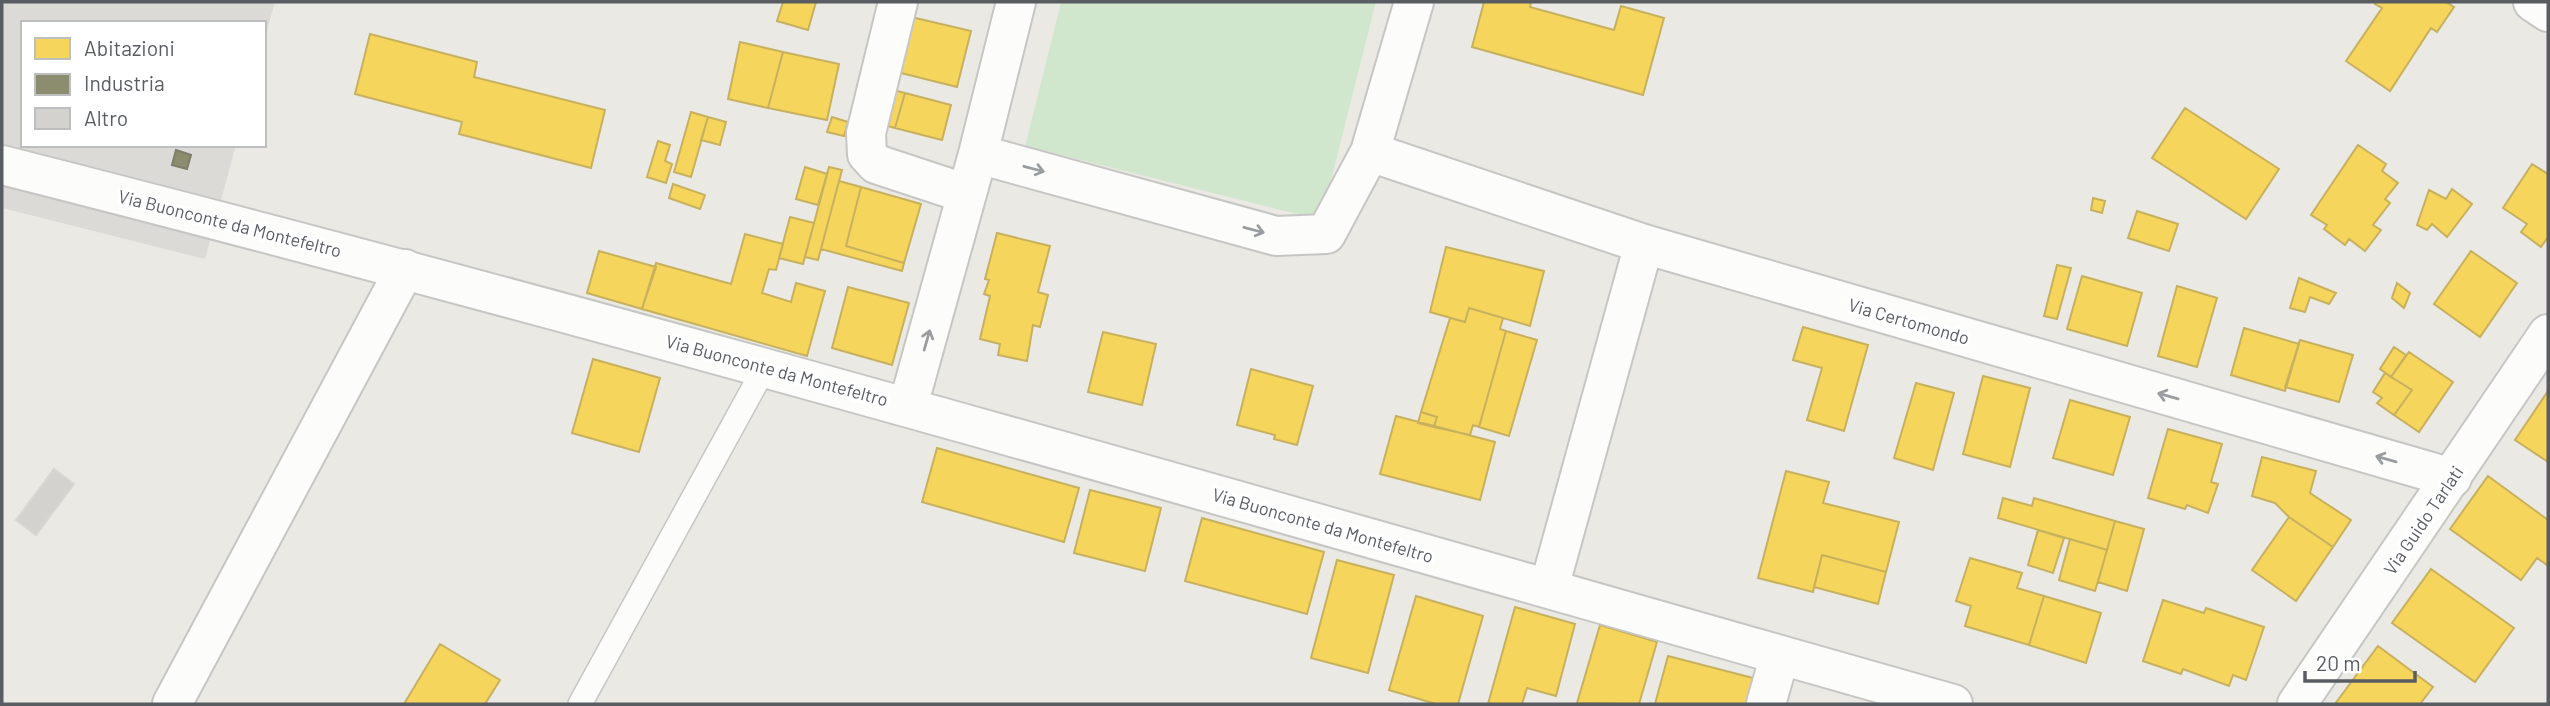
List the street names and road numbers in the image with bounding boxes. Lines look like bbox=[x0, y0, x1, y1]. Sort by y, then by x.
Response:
street label: Via Buonconte da Montefeltro bbox=[116, 185, 344, 261]
street label: Via Certomondo bbox=[1846, 293, 1972, 349]
street label: Via Buonconte da Montefeltro bbox=[663, 330, 891, 410]
street label: Via Guido Tarlati bbox=[2378, 461, 2468, 579]
street label: Via Buonconte da Montefeltro bbox=[1210, 483, 1436, 567]

